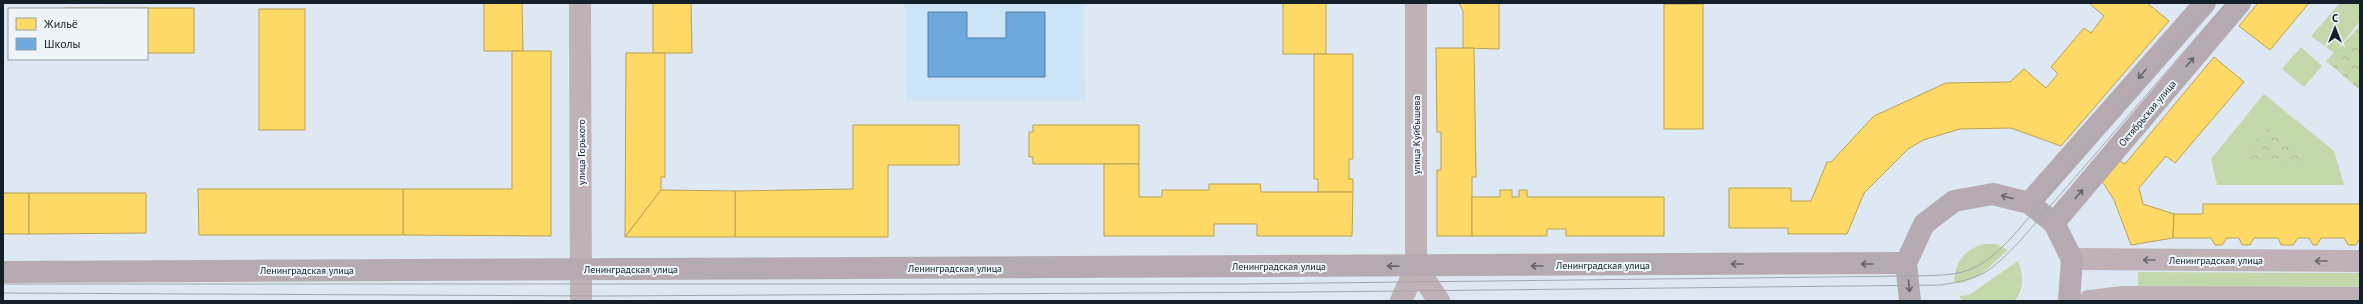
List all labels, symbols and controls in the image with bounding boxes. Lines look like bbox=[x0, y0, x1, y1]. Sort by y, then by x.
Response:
legend bbox=[8, 8, 148, 60]
north arrow bbox=[2315, 8, 2355, 48]
text: С bbox=[2332, 11, 2338, 25]
text: Жильё bbox=[43, 16, 78, 31]
text: Школы bbox=[44, 36, 80, 51]
one-way arrow bbox=[2186, 57, 2195, 67]
one-way arrow bbox=[2138, 69, 2147, 79]
street label: Октябрьская улица bbox=[2116, 77, 2179, 149]
street label: улица Куйбышева bbox=[1410, 96, 1423, 174]
street label: улица Горького bbox=[575, 119, 588, 185]
one-way arrow bbox=[2075, 188, 2084, 199]
one-way arrow bbox=[2001, 193, 2014, 201]
street label: Ленинградская улица bbox=[2168, 254, 2263, 267]
one-way arrow bbox=[2143, 256, 2156, 264]
one-way arrow bbox=[2315, 257, 2328, 265]
street label: Ленинградская улица bbox=[1555, 259, 1650, 272]
street label: Ленинградская улица bbox=[1231, 260, 1326, 273]
one-way arrow bbox=[1731, 260, 1744, 268]
one-way arrow bbox=[1861, 260, 1874, 268]
street label: Ленинградская улица bbox=[907, 262, 1002, 275]
one-way arrow bbox=[1387, 262, 1400, 270]
one-way arrow bbox=[1531, 262, 1544, 270]
street label: Ленинградская улица bbox=[583, 263, 678, 276]
street label: Ленинградская улица bbox=[259, 264, 354, 277]
one-way arrow bbox=[1905, 279, 1912, 292]

